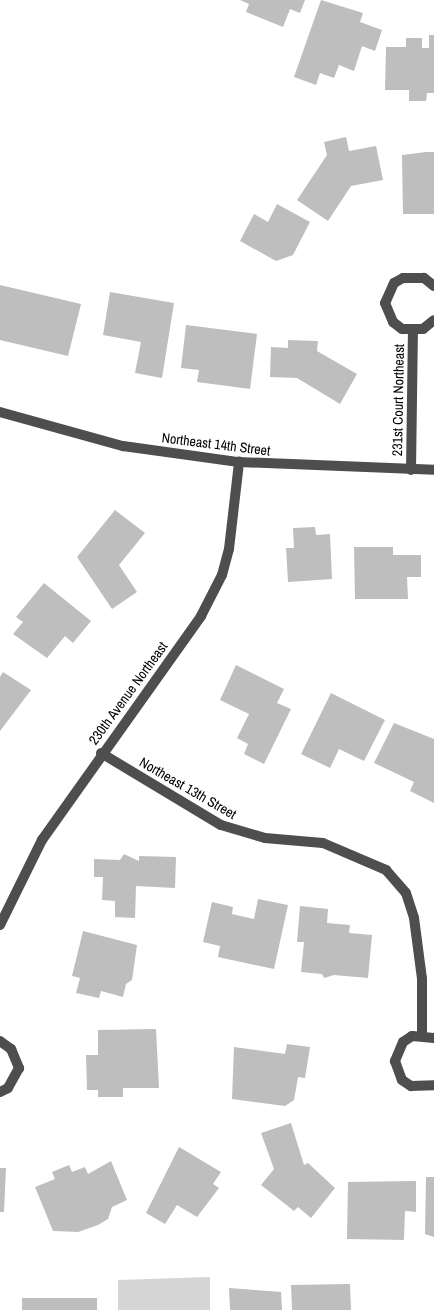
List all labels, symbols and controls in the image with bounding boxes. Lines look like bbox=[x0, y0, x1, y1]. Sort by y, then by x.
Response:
street label: 231st Court Northeast bbox=[389, 344, 407, 456]
street label: Northeast 14th Street bbox=[161, 429, 271, 459]
street label: 230th Avenue Northeast bbox=[85, 638, 171, 748]
street label: Northeast 13th Street bbox=[137, 753, 239, 823]

